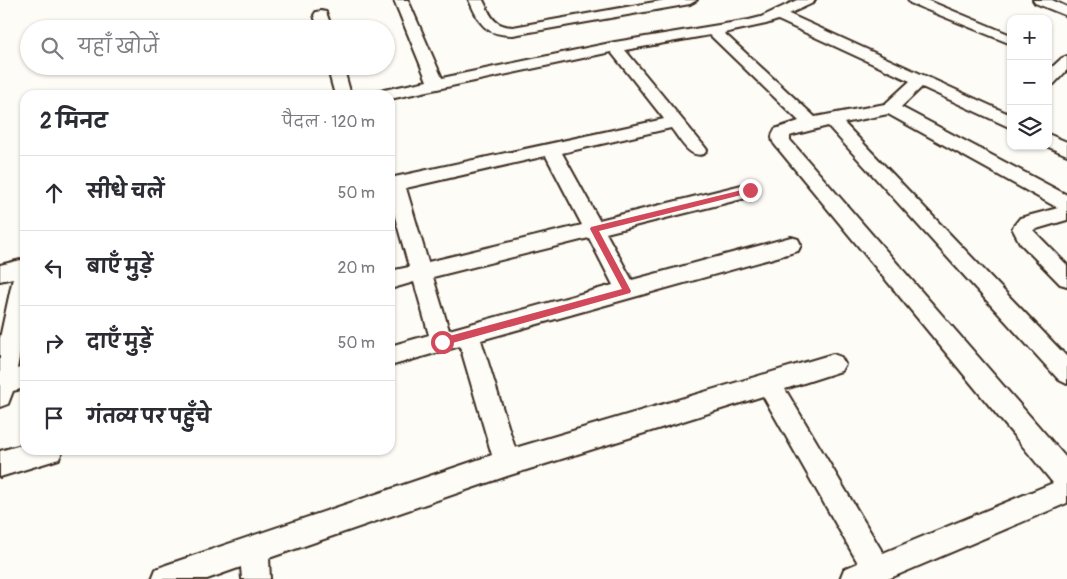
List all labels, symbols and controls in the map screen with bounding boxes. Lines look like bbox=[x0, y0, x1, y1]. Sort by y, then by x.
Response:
map controls bbox=[1007, 15, 1052, 150]
button: + bbox=[1007, 15, 1052, 60]
search box bbox=[20, 20, 395, 75]
icon: search bbox=[38, 34, 66, 62]
text: यहाँ खोजें bbox=[78, 35, 159, 59]
button: − bbox=[1007, 60, 1052, 105]
button: layers bbox=[1007, 105, 1052, 150]
text: 2 मिनट bbox=[40, 108, 107, 135]
text: पैदल · 120 m bbox=[282, 112, 375, 132]
icon: ahead bbox=[40, 179, 68, 207]
route end bbox=[739, 179, 762, 202]
text: सीधे चलें bbox=[87, 180, 164, 204]
text: 50 m bbox=[338, 183, 375, 203]
icon: left bbox=[40, 254, 68, 282]
text: बाएँ मुड़ें bbox=[87, 255, 153, 279]
text: 20 m bbox=[337, 258, 375, 278]
icon: right bbox=[40, 329, 68, 357]
text: दाएँ मुड़ें bbox=[87, 330, 152, 354]
route start bbox=[431, 331, 454, 354]
text: 50 m bbox=[338, 333, 375, 353]
icon: arrive bbox=[40, 404, 68, 432]
text: गंतव्य पर पहुँचे bbox=[87, 405, 211, 429]

